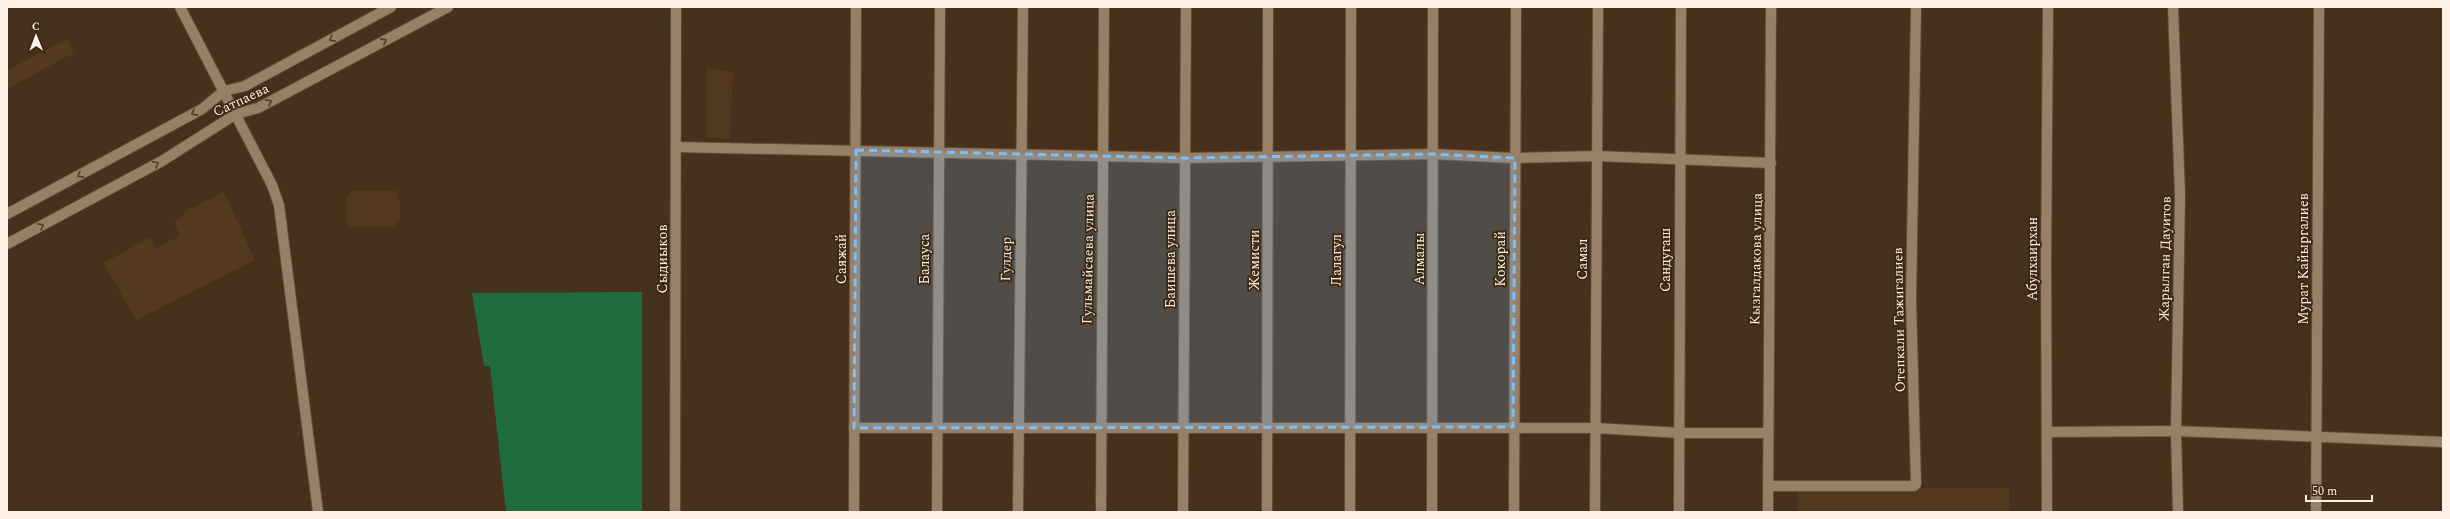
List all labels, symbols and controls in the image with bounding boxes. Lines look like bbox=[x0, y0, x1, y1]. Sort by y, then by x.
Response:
north arrow bbox=[16, 16, 56, 56]
text: С bbox=[32, 18, 40, 35]
one-way arrow bbox=[329, 34, 336, 41]
one-way arrow bbox=[380, 38, 387, 46]
street label: Сатпаева bbox=[209, 78, 273, 122]
one-way arrow bbox=[265, 100, 273, 107]
one-way arrow bbox=[191, 109, 198, 116]
one-way arrow bbox=[152, 161, 159, 168]
one-way arrow bbox=[77, 170, 84, 178]
street label: Гульмайсаева улица bbox=[1076, 193, 1100, 324]
street label: Кызгалдакова улица bbox=[1744, 193, 1768, 325]
street label: Мурат Кайыргалиев bbox=[2293, 193, 2314, 325]
street label: Жарылган Дауитов bbox=[2153, 196, 2177, 322]
street label: Баишева улица bbox=[1160, 210, 1181, 308]
street label: Абулхаирхан bbox=[2022, 217, 2043, 301]
one-way arrow bbox=[37, 223, 45, 230]
street label: Сыдиыков bbox=[652, 225, 673, 293]
street label: Сандугаш bbox=[1655, 228, 1676, 292]
street label: Жемисти bbox=[1244, 230, 1265, 290]
street label: Кокорай bbox=[1490, 231, 1511, 287]
street label: Балауса bbox=[914, 233, 935, 284]
street label: Алмалы bbox=[1409, 233, 1430, 285]
street label: Саяжай bbox=[831, 234, 852, 284]
street label: Лалагул bbox=[1326, 234, 1347, 286]
street label: Гулдер bbox=[995, 236, 1017, 282]
street label: Самал bbox=[1572, 238, 1593, 280]
street label: Отепкали Тажигалиев bbox=[1887, 247, 1911, 393]
scale bar bbox=[2306, 477, 2372, 503]
text: 50 m bbox=[2312, 482, 2337, 501]

